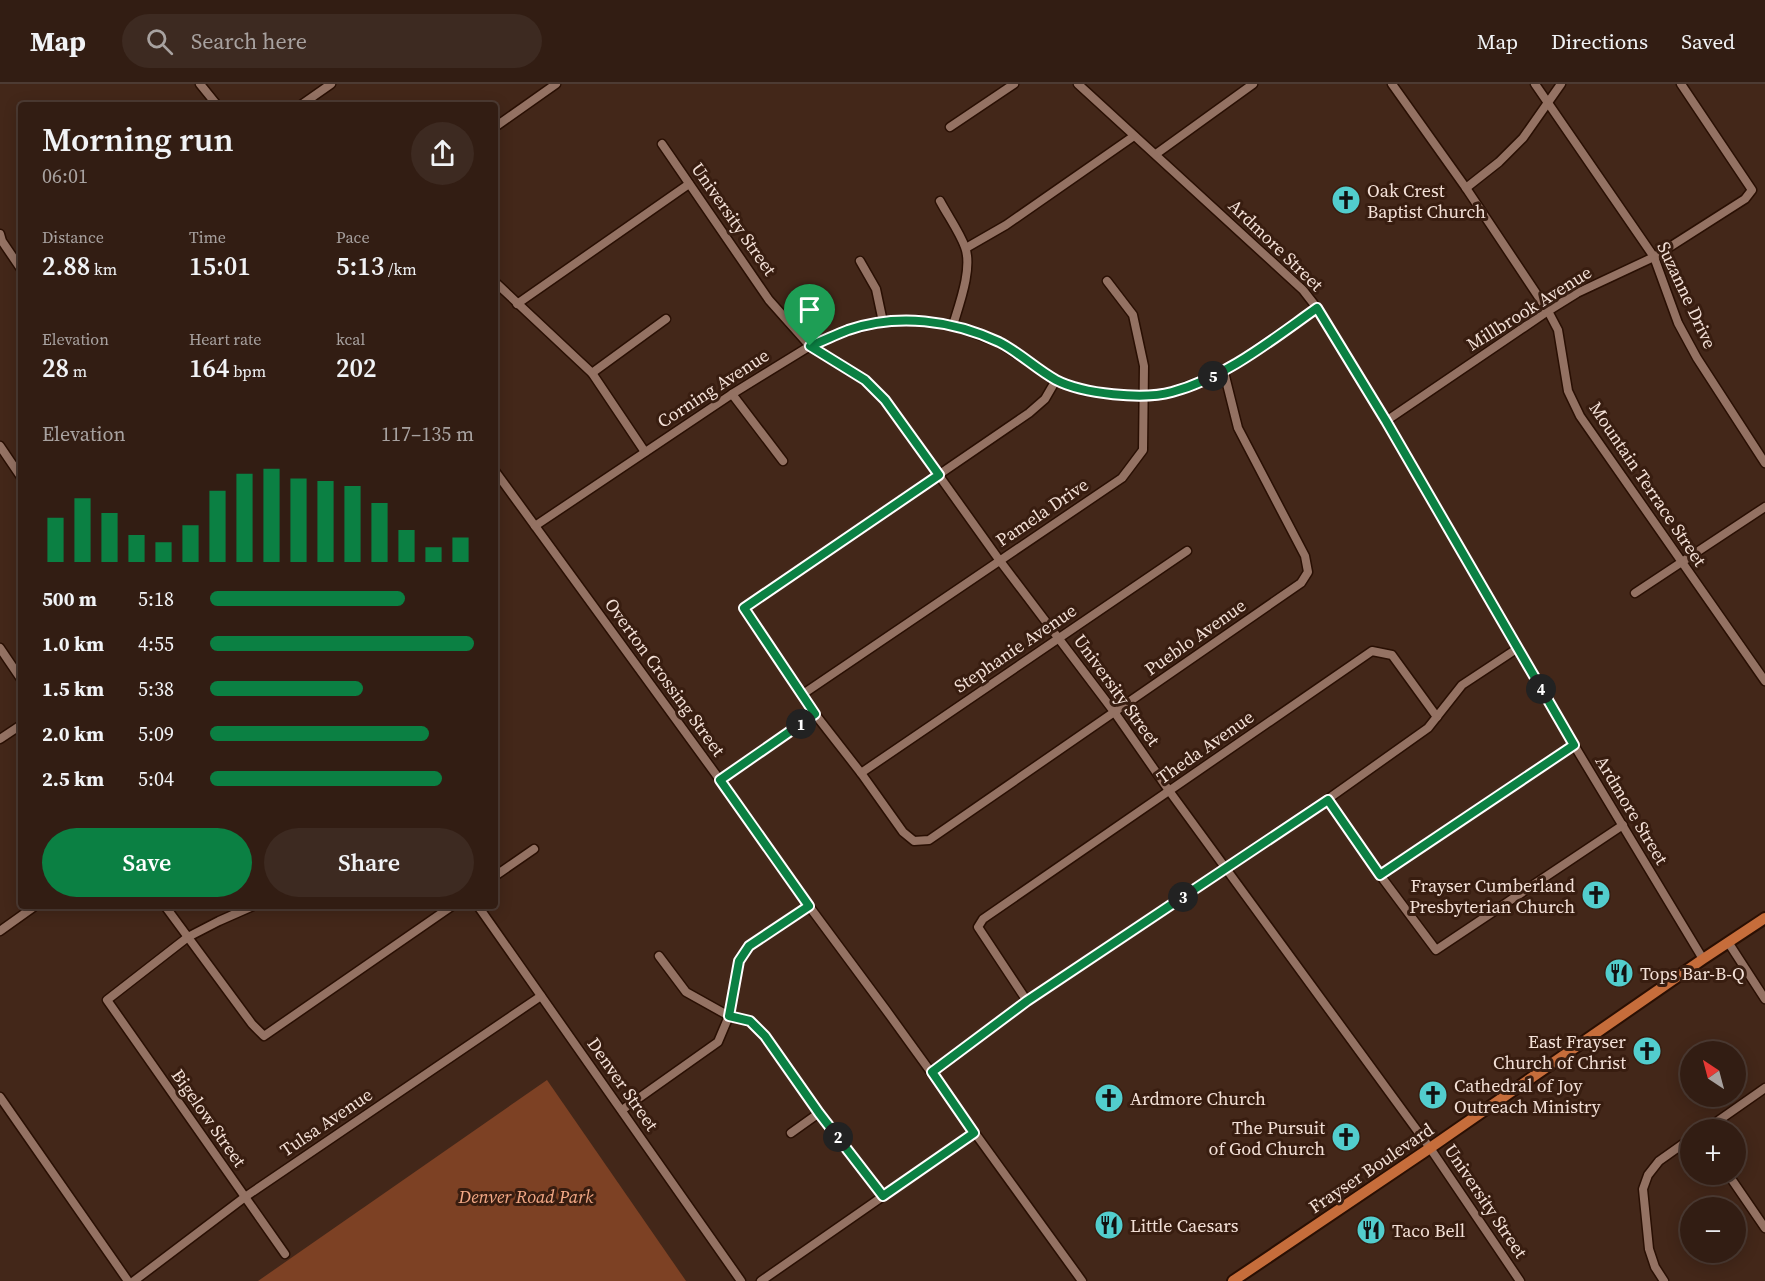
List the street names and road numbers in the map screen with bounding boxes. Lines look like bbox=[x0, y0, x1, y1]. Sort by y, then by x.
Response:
street label: University Street bbox=[686, 157, 782, 281]
street label: Ardmore Street bbox=[1223, 193, 1329, 297]
street label: Suzanne Drive bbox=[1651, 237, 1723, 353]
street label: Millbrook Avenue bbox=[1462, 260, 1596, 356]
street label: Corning Avenue bbox=[652, 342, 774, 434]
street label: Mountain Terrace Street bbox=[1583, 397, 1713, 571]
street label: Pamela Drive bbox=[991, 472, 1093, 552]
street label: Overton Crossing Street bbox=[599, 593, 731, 761]
street label: Pueblo Avenue bbox=[1139, 593, 1251, 681]
street label: Stephanie Avenue bbox=[949, 598, 1081, 698]
street label: University Street bbox=[1068, 629, 1166, 751]
street label: Theda Avenue bbox=[1151, 704, 1259, 790]
street label: Ardmore Street bbox=[1590, 751, 1674, 869]
street label: Denver Street bbox=[582, 1032, 664, 1136]
street label: Bigelow Street bbox=[166, 1064, 252, 1172]
street label: Tulsa Avenue bbox=[275, 1082, 377, 1162]
street label: Frayser Boulevard bbox=[1304, 1117, 1438, 1219]
street label: University Street bbox=[1438, 1139, 1534, 1263]

